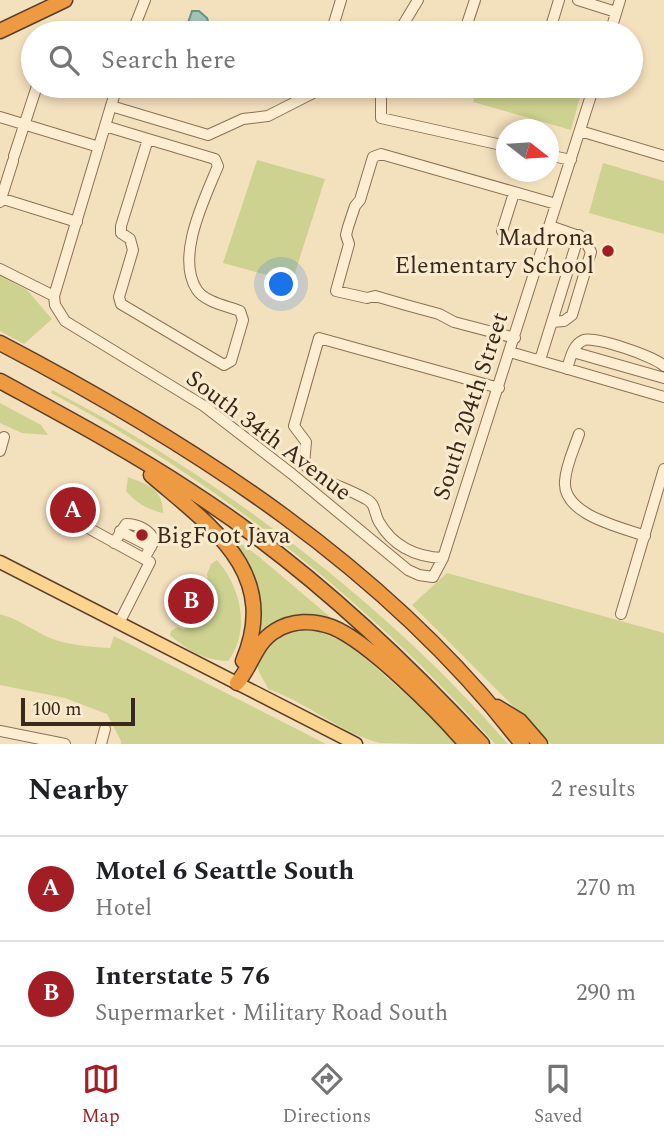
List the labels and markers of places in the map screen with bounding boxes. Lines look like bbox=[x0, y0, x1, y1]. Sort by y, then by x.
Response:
place label: Madrona Elementary School bbox=[394, 220, 594, 284]
marker: Madrona Elementary School bbox=[600, 243, 616, 259]
pin: A bbox=[50, 484, 96, 536]
place label: BigFoot Java bbox=[156, 518, 291, 554]
marker: BigFoot Java bbox=[134, 527, 150, 543]
pin: B bbox=[168, 575, 214, 627]

